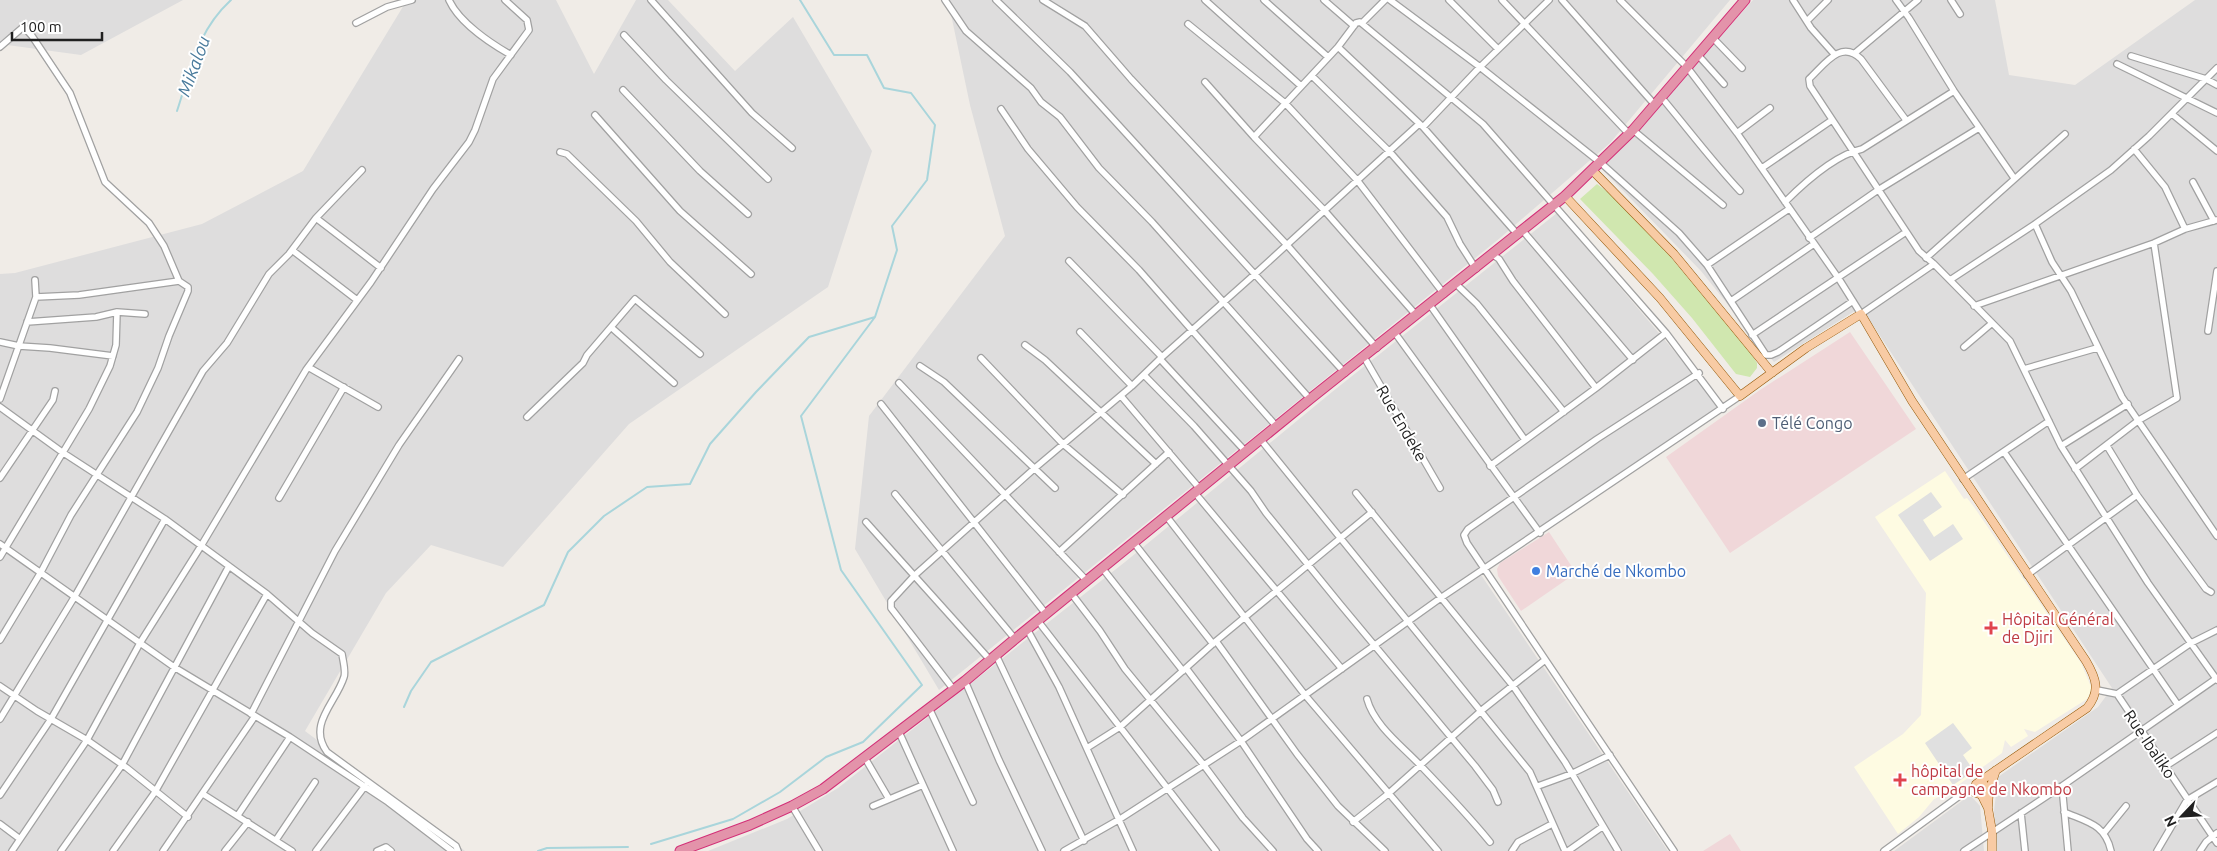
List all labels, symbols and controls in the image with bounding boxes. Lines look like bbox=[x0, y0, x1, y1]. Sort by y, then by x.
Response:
scale bar bbox=[12, 10, 102, 42]
text: 100 m bbox=[20, 18, 62, 35]
water label: Mikalou bbox=[173, 33, 213, 99]
street label: Rue Endeke bbox=[1373, 382, 1431, 464]
place label: Télé Congo bbox=[1772, 414, 1853, 432]
marker: Télé Congo bbox=[1756, 417, 1768, 429]
place label: Marché de Nkombo bbox=[1546, 562, 1686, 580]
marker: Marché de Nkombo bbox=[1530, 565, 1542, 577]
place label: Hôpital Général de Djiri bbox=[2002, 610, 2114, 646]
marker: Hôpital Général de Djiri bbox=[1984, 621, 1998, 635]
street label: Rue Ibaliko bbox=[2121, 706, 2179, 782]
place label: hôpital de campagne de Nkombo bbox=[1911, 762, 2072, 798]
marker: hôpital de campagne de Nkombo bbox=[1893, 773, 1907, 787]
north arrow bbox=[2157, 791, 2207, 841]
text: N bbox=[2161, 813, 2180, 830]

